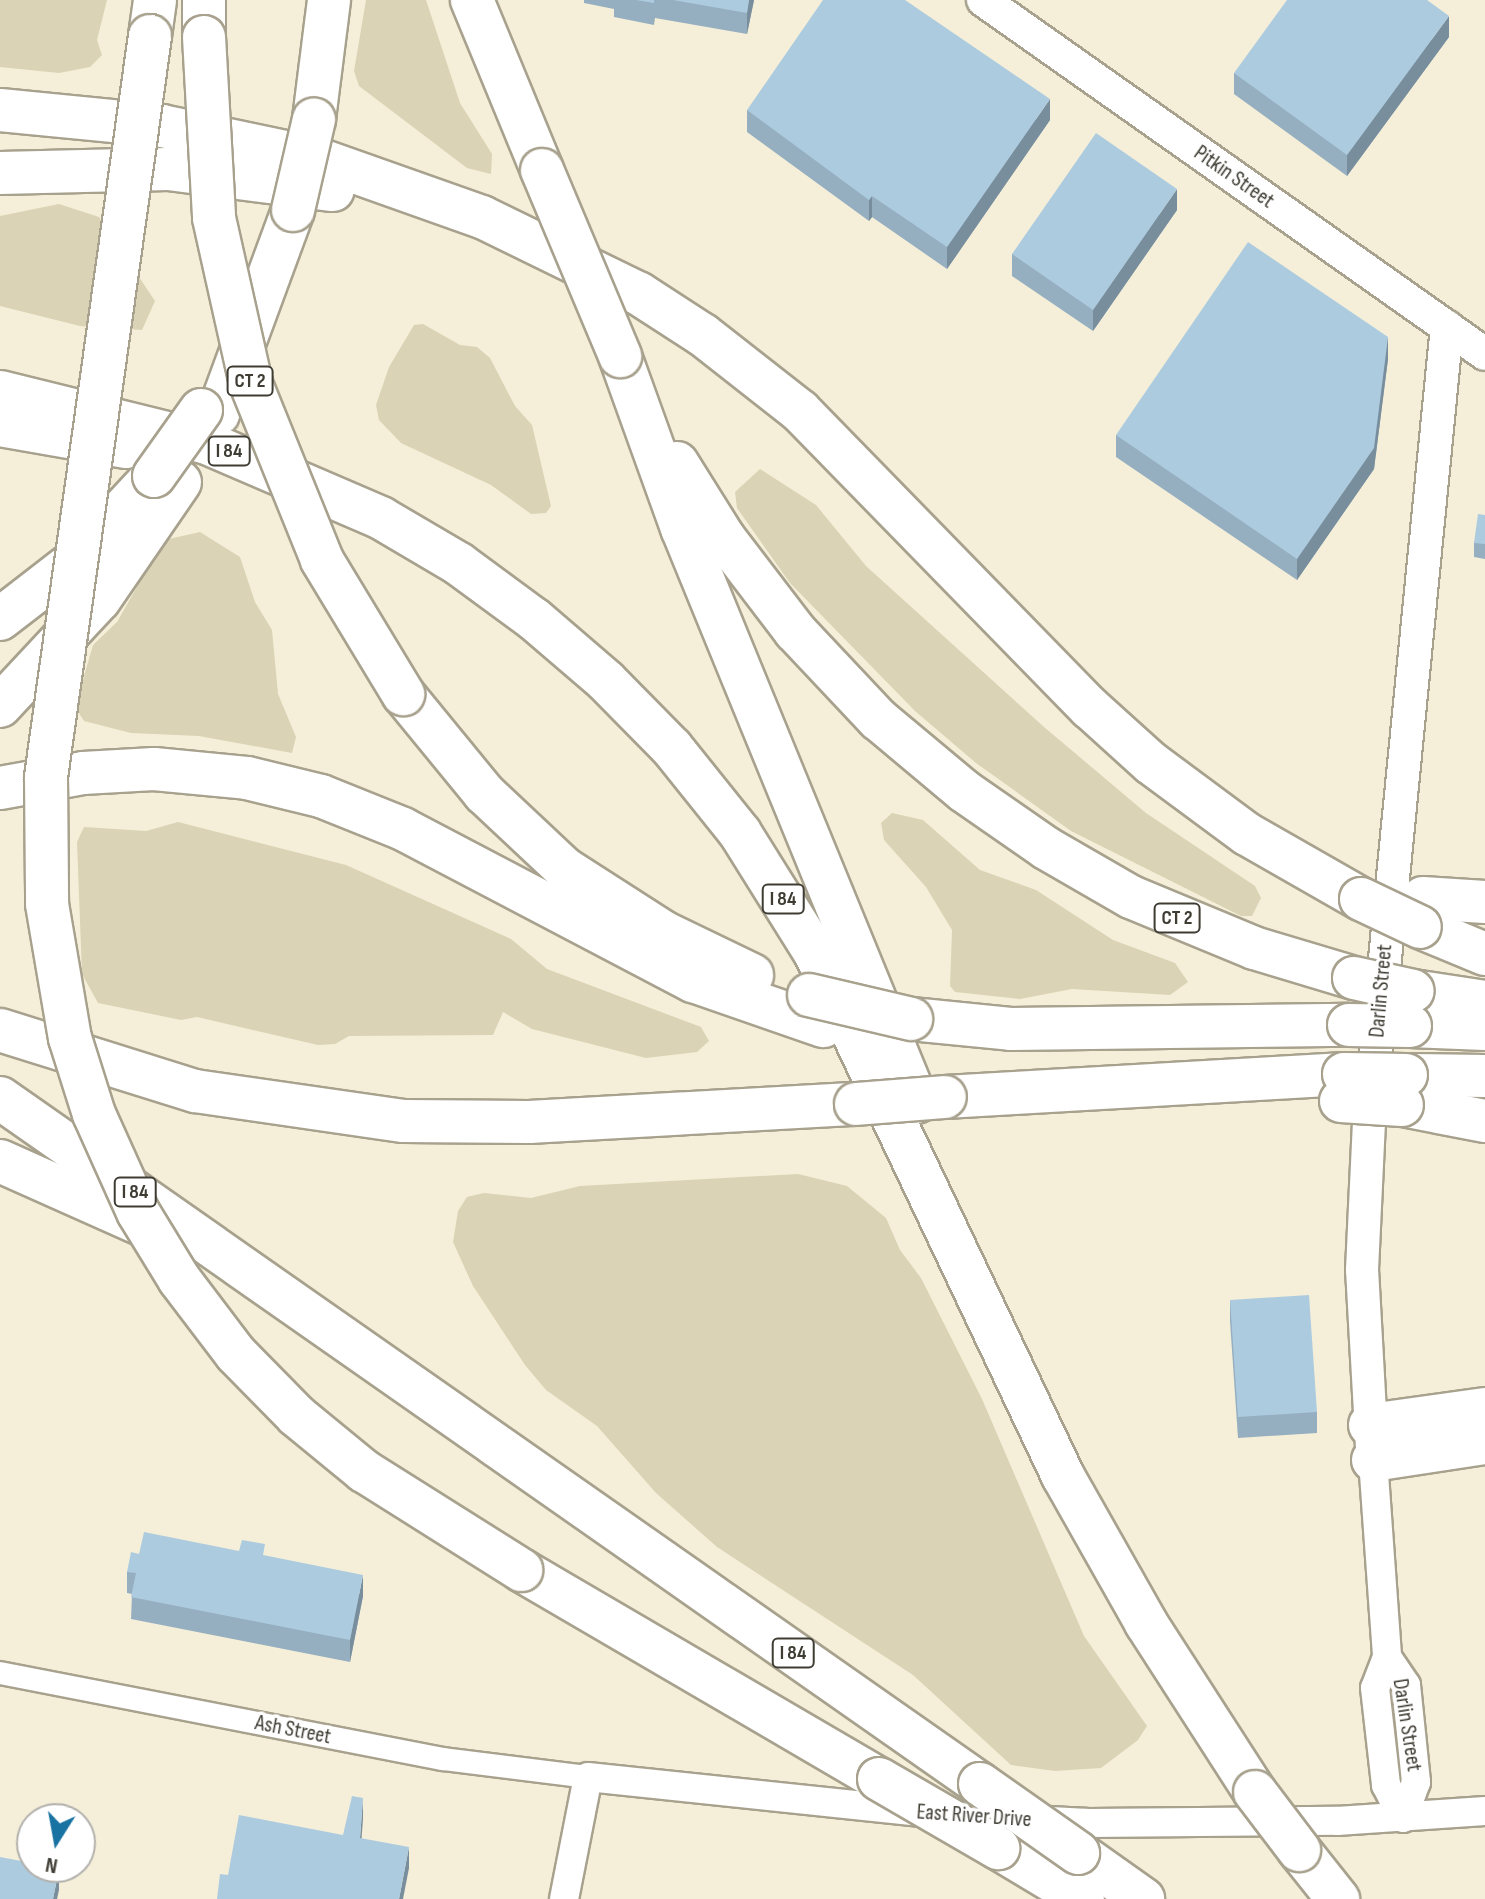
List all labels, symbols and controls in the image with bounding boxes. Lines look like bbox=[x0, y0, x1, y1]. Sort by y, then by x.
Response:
street label: Pitkin Street bbox=[1189, 140, 1279, 214]
road number: CT 2 bbox=[226, 365, 274, 397]
road number: I 84 bbox=[207, 435, 251, 467]
road number: I 84 bbox=[761, 883, 805, 915]
road number: CT 2 bbox=[1153, 902, 1201, 934]
street label: Darlin Street bbox=[1364, 943, 1398, 1039]
road number: I 84 bbox=[113, 1176, 157, 1208]
road number: I 84 bbox=[771, 1637, 815, 1669]
street label: Darlin Street bbox=[1387, 1677, 1427, 1773]
street label: Ash Street bbox=[253, 1710, 333, 1750]
street label: East River Drive bbox=[916, 1799, 1032, 1833]
north arrow bbox=[16, 1803, 96, 1883]
text: N bbox=[43, 1851, 60, 1879]

